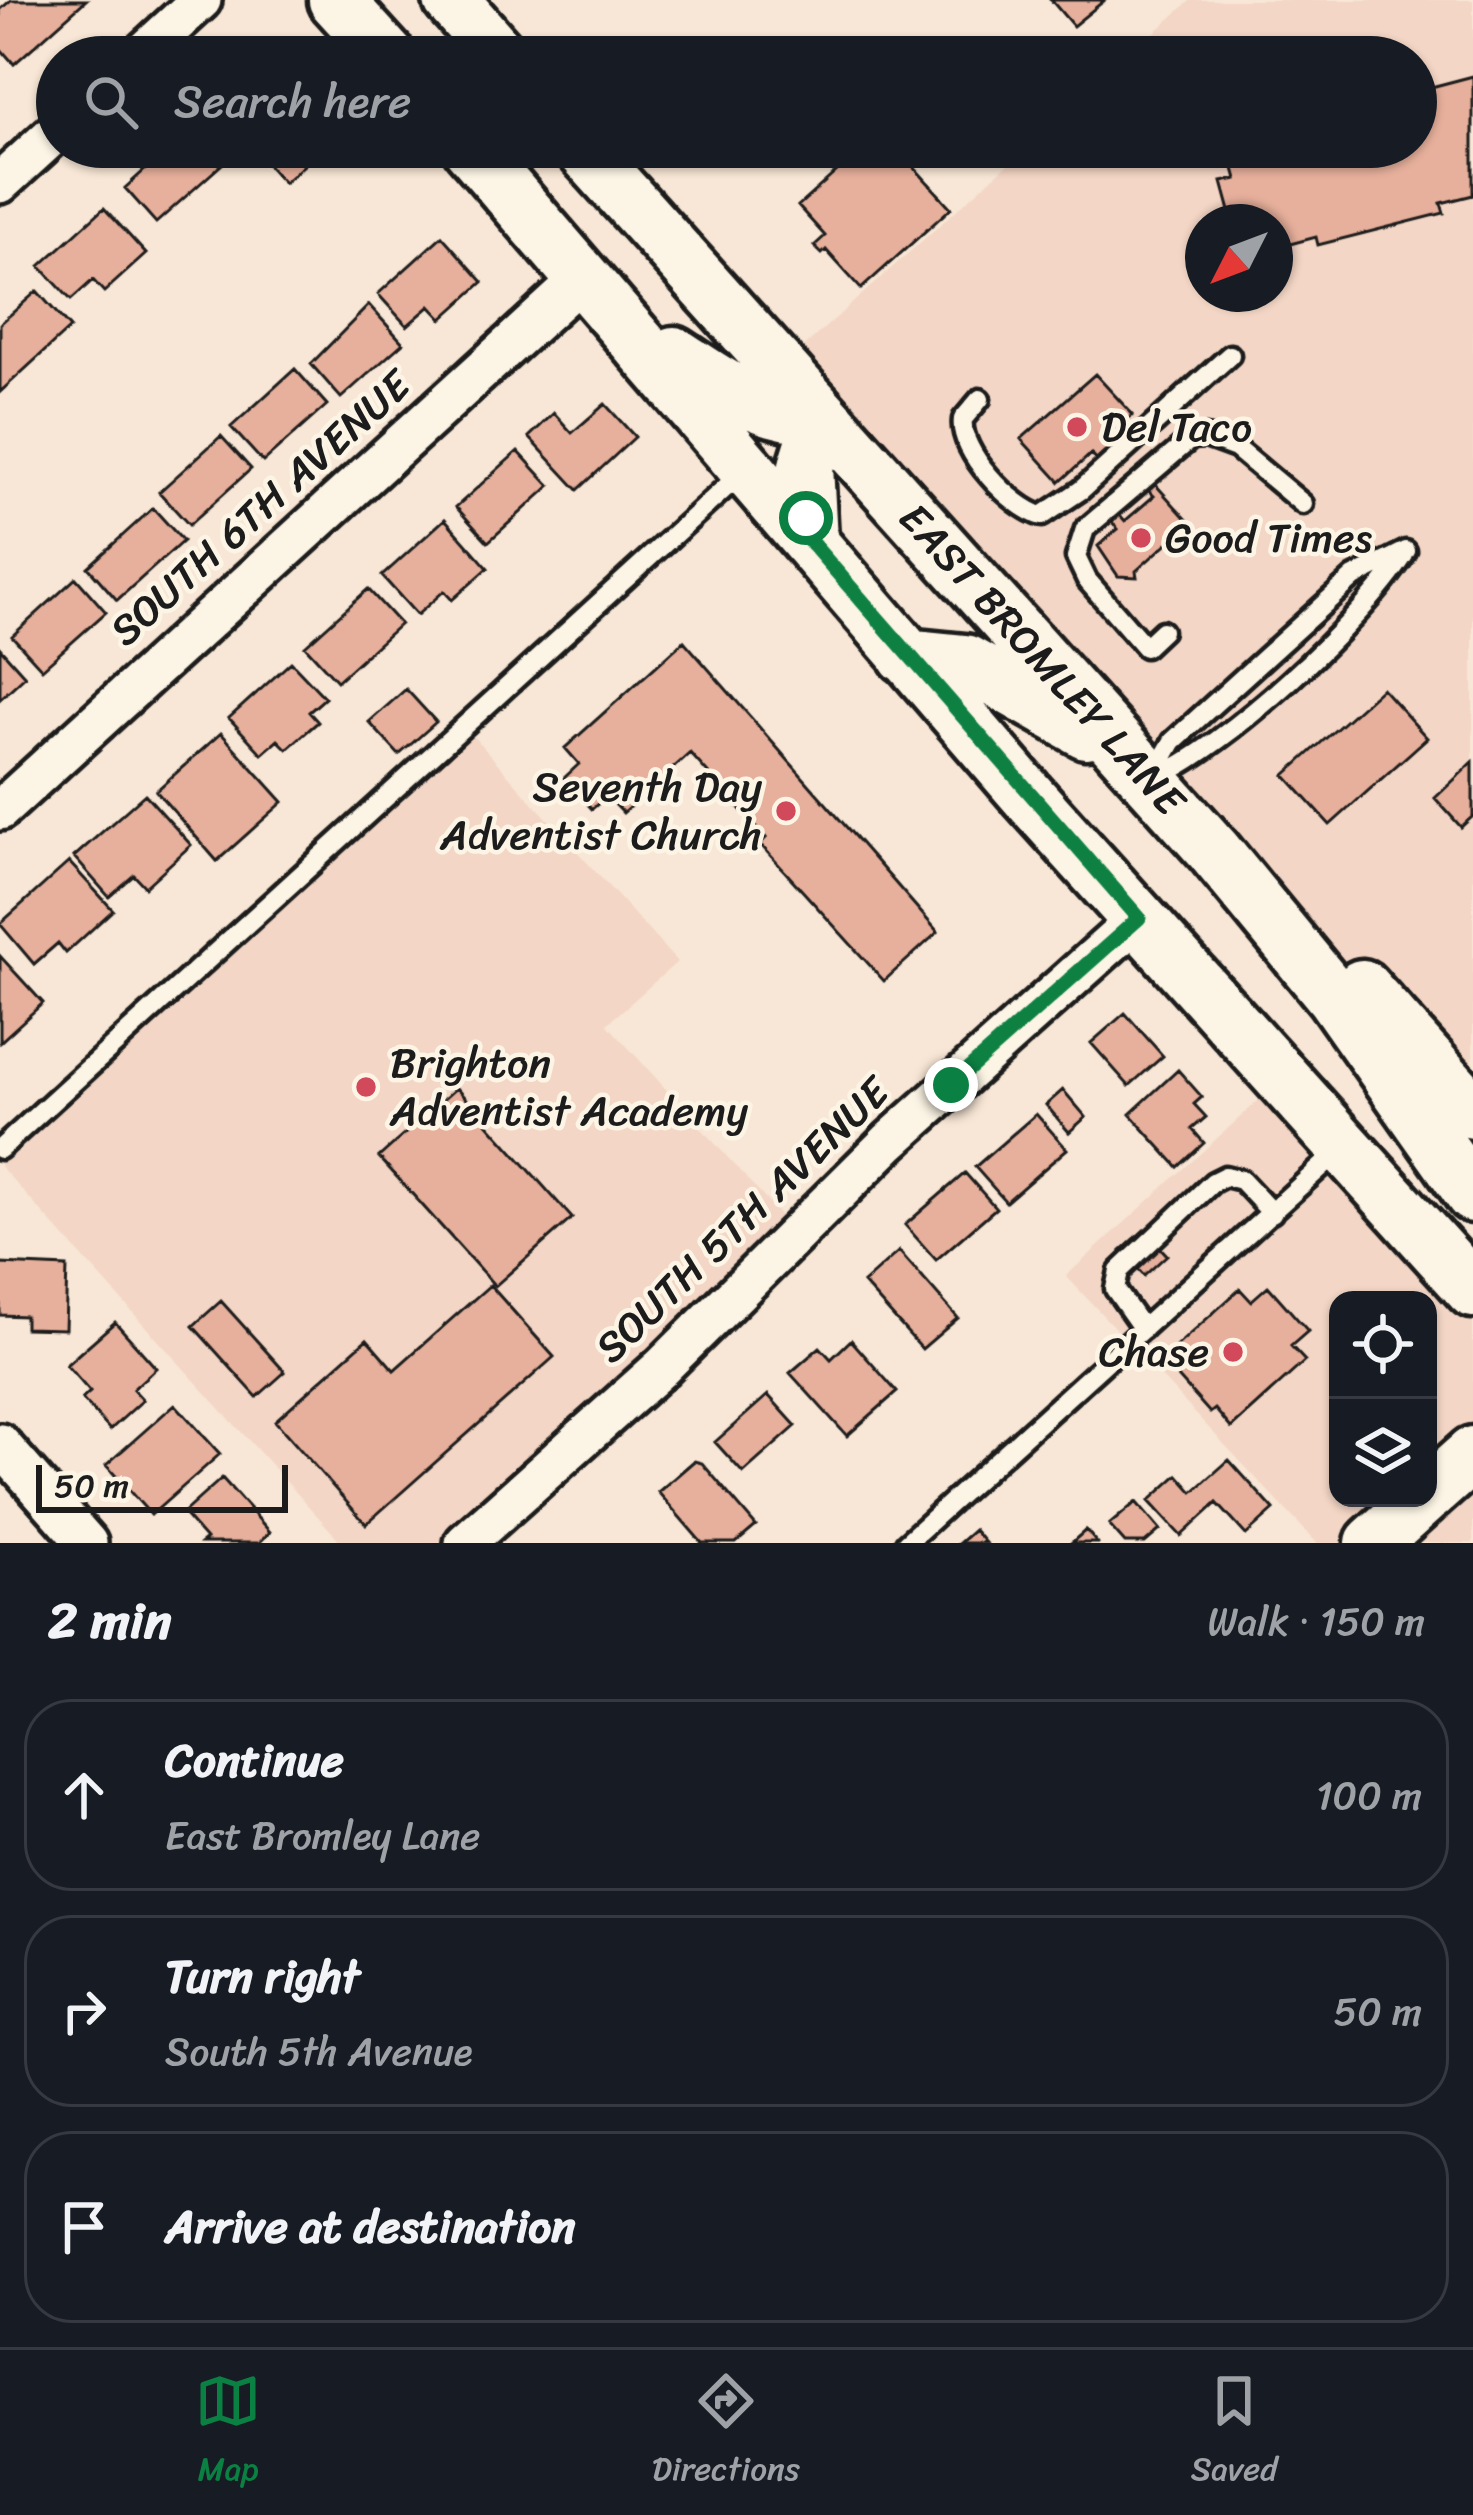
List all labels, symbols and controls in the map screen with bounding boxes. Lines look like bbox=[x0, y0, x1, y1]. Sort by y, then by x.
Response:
search box bbox=[36, 36, 1437, 168]
text: Search here bbox=[174, 62, 411, 142]
icon: search bbox=[78, 69, 144, 135]
north arrow bbox=[1185, 204, 1293, 312]
street label: SOUTH 6TH AVENUE bbox=[92, 349, 430, 665]
place label: Del Taco bbox=[1101, 390, 1252, 464]
marker: Del Taco bbox=[1064, 414, 1090, 440]
street label: EAST BROMLEY LANE bbox=[880, 485, 1206, 835]
route start bbox=[779, 491, 833, 545]
place label: Good Times bbox=[1165, 501, 1373, 575]
marker: Good Times bbox=[1128, 525, 1154, 551]
place label: Seventh Day Adventist Church bbox=[439, 750, 762, 872]
marker: Seventh Day Adventist Church bbox=[773, 798, 799, 824]
place label: Brighton Adventist Academy bbox=[389, 1026, 748, 1148]
street label: SOUTH 5TH AVENUE bbox=[577, 1057, 909, 1382]
route end bbox=[924, 1058, 978, 1112]
marker: Brighton Adventist Academy bbox=[353, 1074, 379, 1100]
map controls bbox=[1329, 1291, 1437, 1507]
button: locate bbox=[1329, 1291, 1437, 1399]
place label: Chase bbox=[1099, 1315, 1209, 1389]
marker: Chase bbox=[1220, 1339, 1246, 1365]
button: layers bbox=[1329, 1399, 1437, 1507]
text: 50 m bbox=[54, 1457, 129, 1515]
scale bar bbox=[36, 1459, 288, 1512]
text: 2 min bbox=[48, 1576, 171, 1666]
text: Walk · 150 m bbox=[1207, 1587, 1425, 1656]
text: Continue bbox=[165, 1721, 344, 1801]
text: 100 m bbox=[1316, 1761, 1422, 1830]
icon: ahead bbox=[51, 1762, 117, 1828]
text: East Bromley Lane bbox=[165, 1801, 480, 1870]
text: Turn right bbox=[165, 1937, 360, 2017]
text: 50 m bbox=[1333, 1977, 1422, 2046]
icon: right bbox=[51, 1978, 117, 2044]
text: South 5th Avenue bbox=[165, 2017, 473, 2086]
text: Arrive at destination bbox=[165, 2187, 575, 2267]
icon: arrive bbox=[51, 2194, 117, 2260]
tab: Map bbox=[195, 2368, 261, 2498]
tab: Directions bbox=[652, 2368, 800, 2498]
tab: Saved bbox=[1191, 2368, 1278, 2498]

